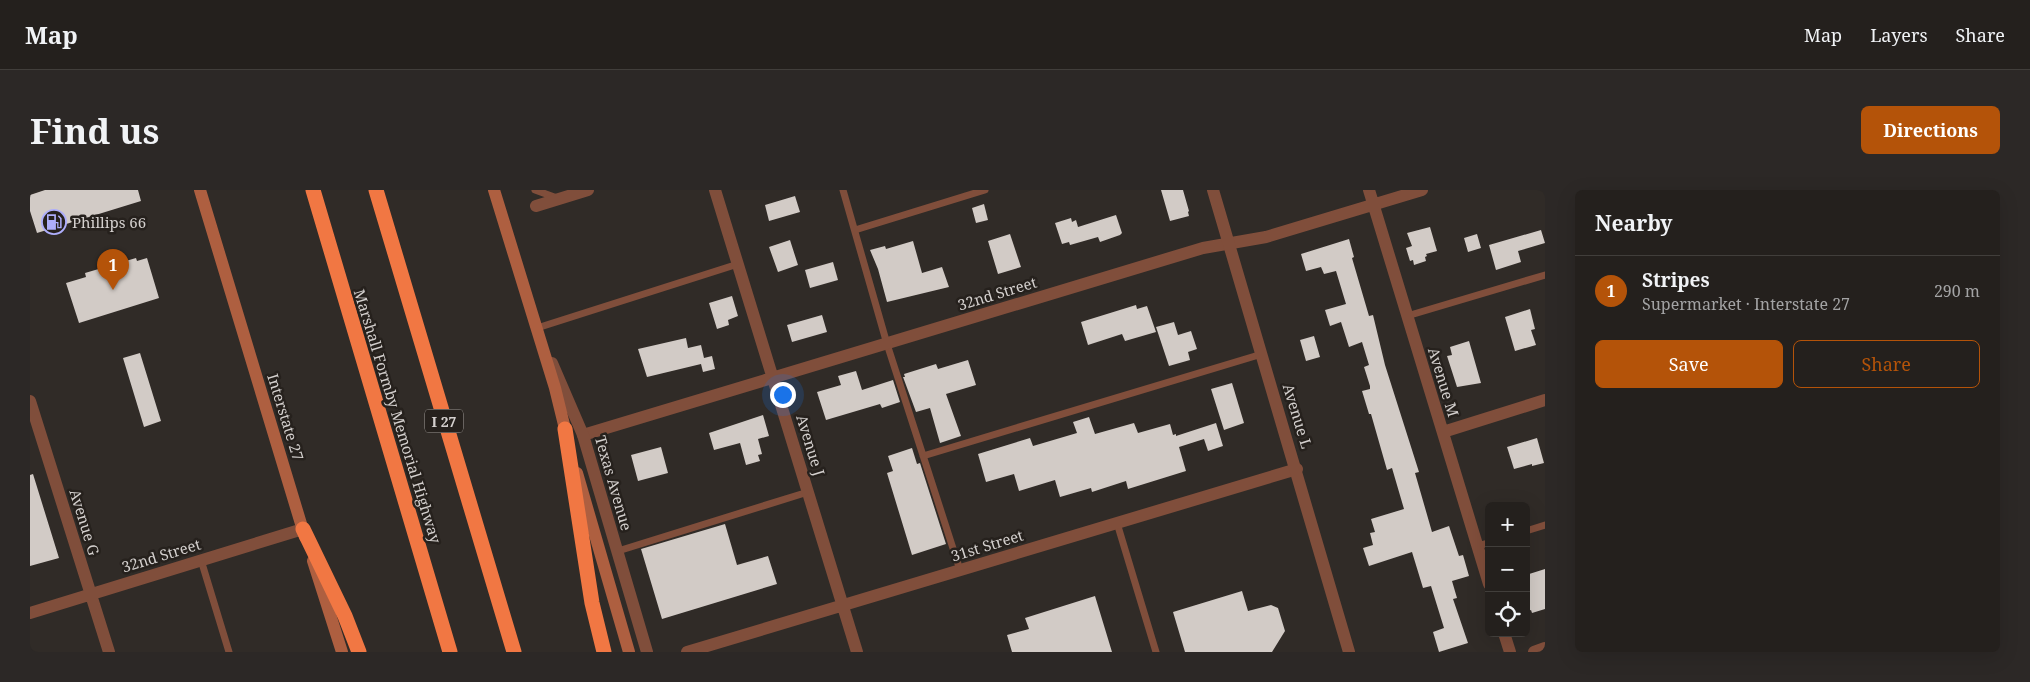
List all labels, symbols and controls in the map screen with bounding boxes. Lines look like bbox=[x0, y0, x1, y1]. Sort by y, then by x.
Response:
text: Map bbox=[25, 18, 78, 51]
text: Map bbox=[1804, 23, 1842, 47]
text: Layers bbox=[1870, 23, 1928, 47]
text: Share bbox=[1956, 23, 2005, 47]
button: Directions bbox=[1861, 106, 2000, 154]
text: Find us bbox=[30, 107, 159, 154]
fuel station icon: Phillips 66 bbox=[41, 209, 67, 235]
text: Nearby bbox=[1595, 209, 1673, 237]
place label: Phillips 66 bbox=[72, 212, 146, 232]
pin: 1 bbox=[97, 249, 129, 290]
text: Stripes bbox=[1642, 267, 1710, 293]
street label: 32nd Street bbox=[955, 272, 1039, 314]
text: 1 bbox=[1606, 280, 1616, 302]
text: 290 m bbox=[1934, 280, 1980, 302]
street label: Marshall Formby Memorial Highway bbox=[350, 287, 446, 546]
text: Supermarket · Interstate 27 bbox=[1642, 293, 1850, 315]
button: Save bbox=[1595, 340, 1783, 388]
button: Share bbox=[1793, 340, 1980, 388]
street label: Avenue M bbox=[1424, 345, 1464, 419]
street label: Interstate 27 bbox=[263, 371, 309, 463]
street label: Avenue L bbox=[1279, 381, 1317, 451]
your location bbox=[770, 382, 796, 408]
road number: I 27 bbox=[425, 410, 463, 432]
street label: Avenue J bbox=[792, 412, 830, 478]
street label: Texas Avenue bbox=[591, 433, 637, 533]
street label: Avenue G bbox=[65, 486, 105, 558]
map controls bbox=[1485, 502, 1530, 637]
button: + bbox=[1485, 502, 1530, 547]
street label: 31st Street bbox=[948, 525, 1026, 565]
street label: 32nd Street bbox=[119, 534, 203, 576]
button: − bbox=[1485, 547, 1530, 592]
button: locate bbox=[1485, 592, 1530, 637]

